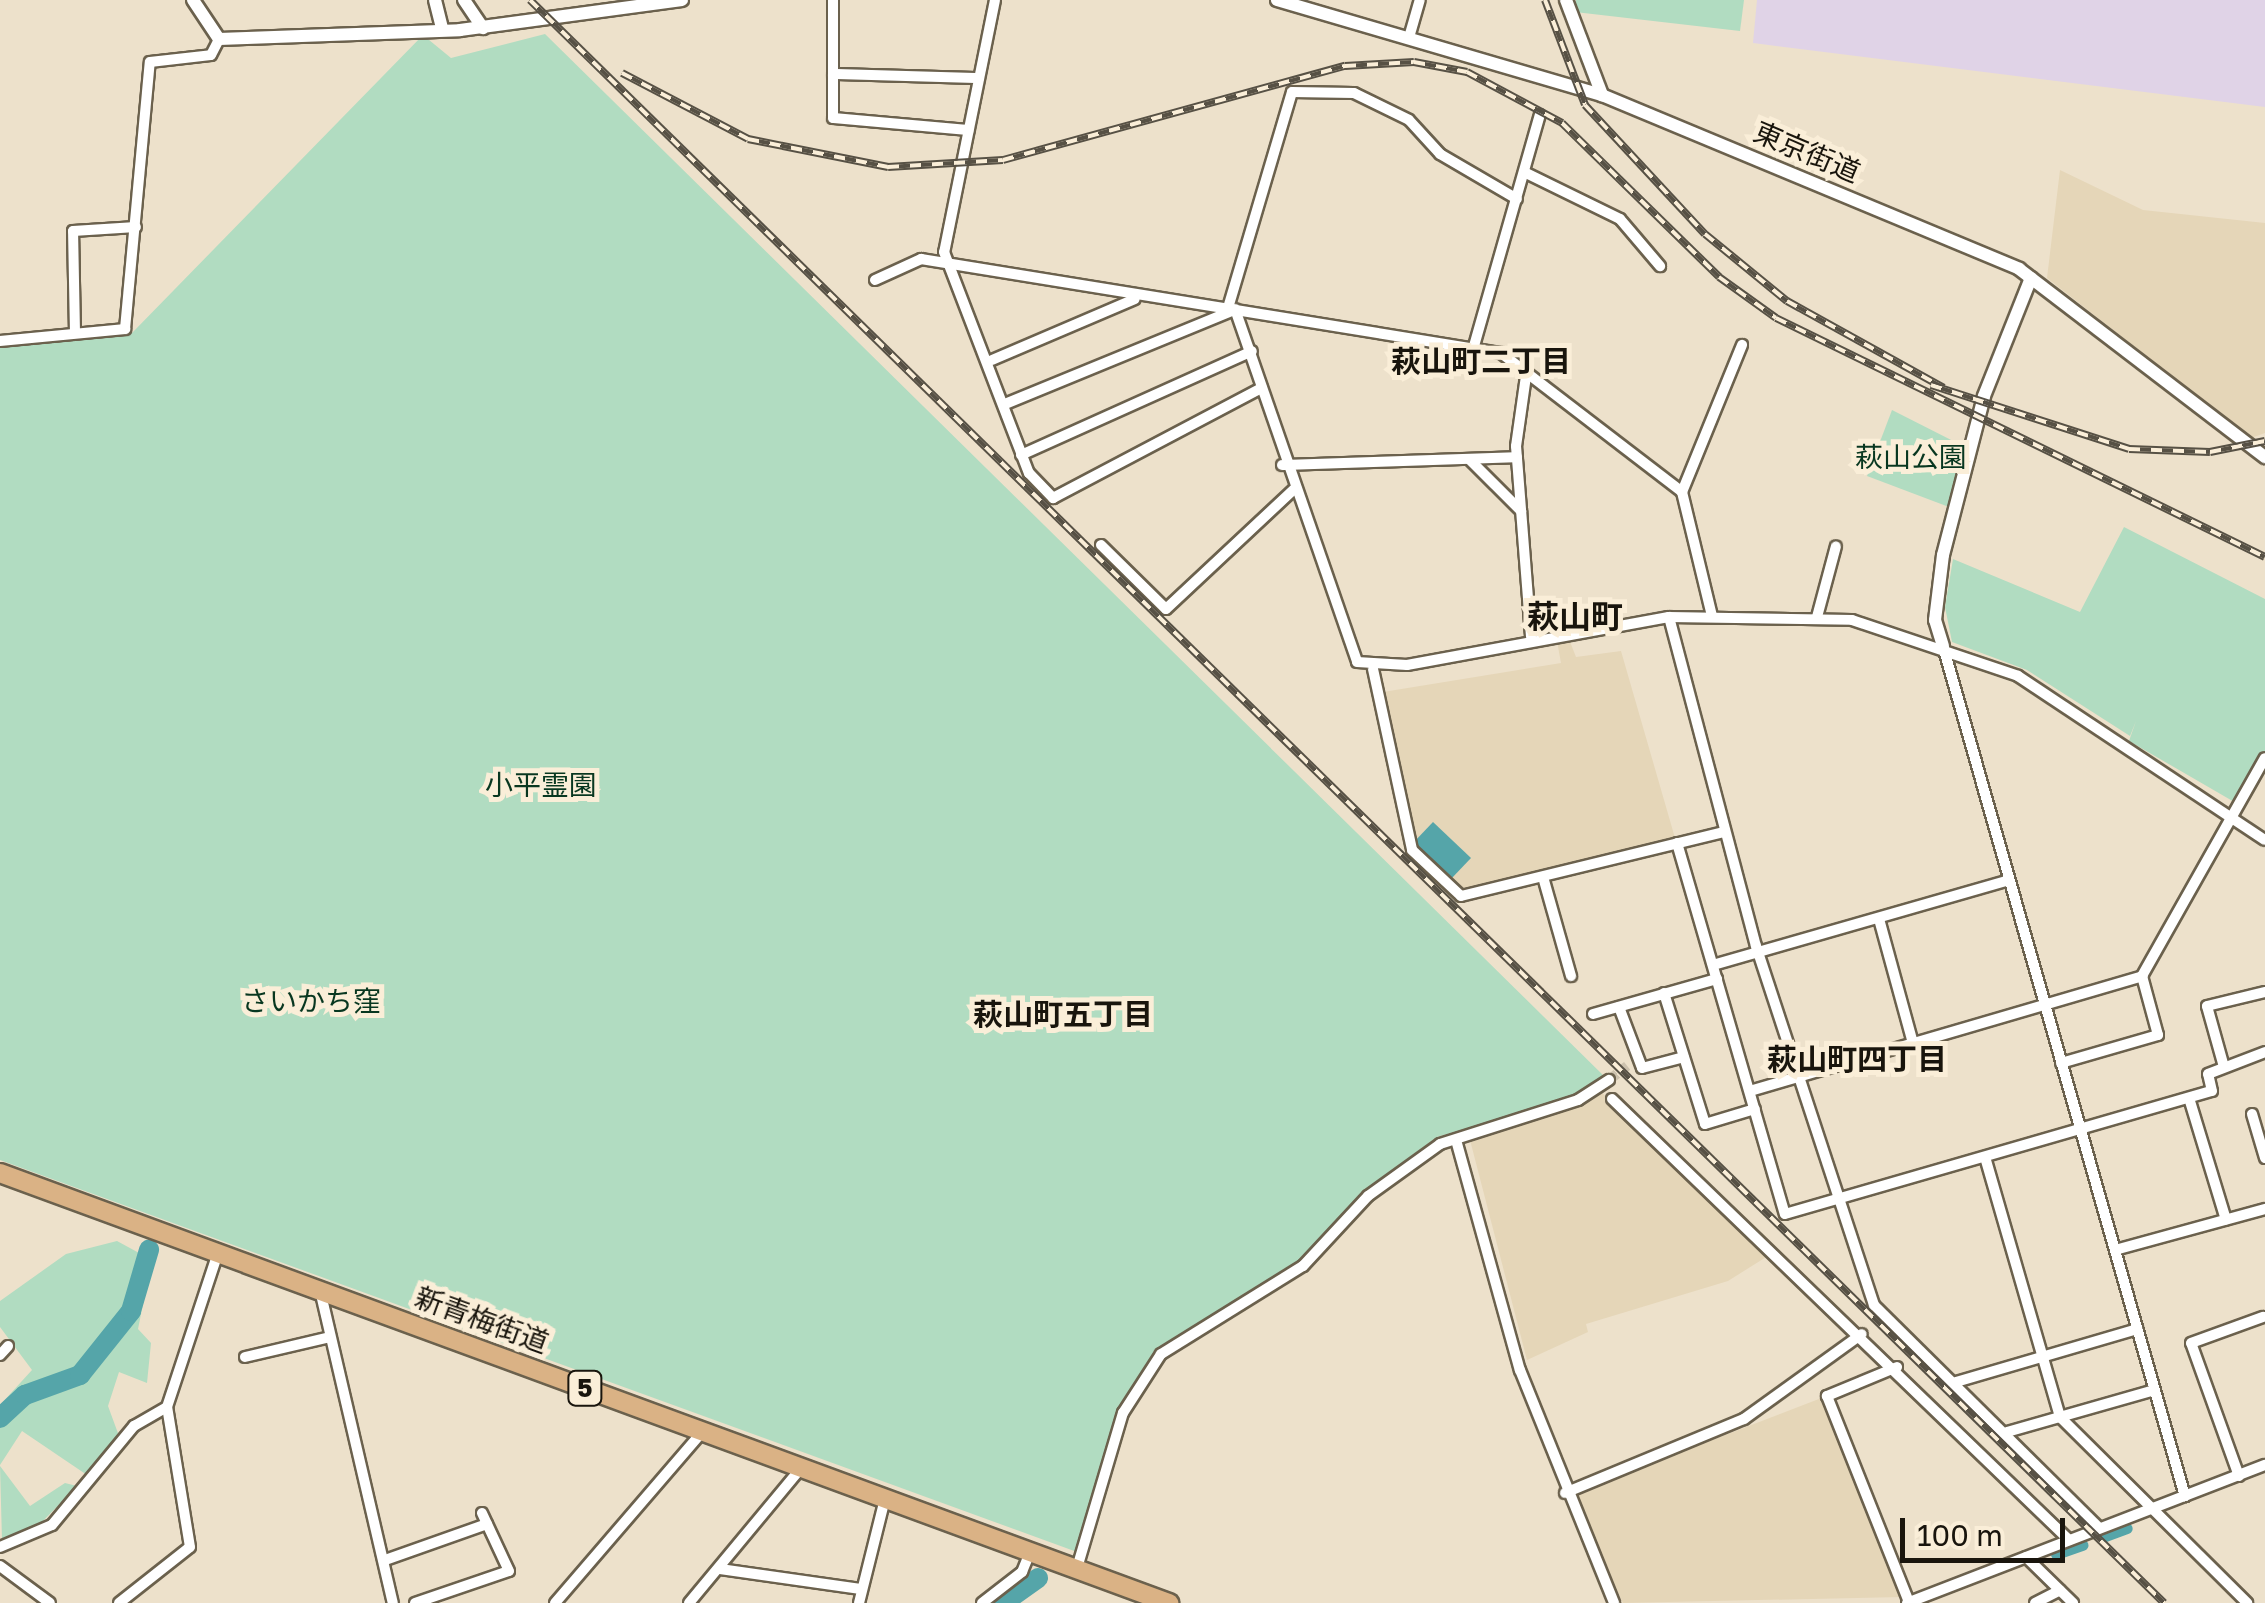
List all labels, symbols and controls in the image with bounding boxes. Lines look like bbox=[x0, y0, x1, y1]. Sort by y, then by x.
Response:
street label: 東京街道 bbox=[1749, 115, 1865, 189]
district label: 萩山町二丁目 bbox=[1391, 343, 1571, 379]
park label: 萩山公園 bbox=[1855, 440, 1967, 474]
district label: 萩山町 bbox=[1527, 597, 1623, 635]
park label: 小平霊園 bbox=[485, 768, 597, 802]
park label: さいかち窪 bbox=[241, 984, 381, 1018]
district label: 萩山町五丁目 bbox=[973, 996, 1153, 1032]
district label: 萩山町四丁目 bbox=[1767, 1041, 1947, 1077]
street label: 新青梅街道 bbox=[410, 1280, 554, 1360]
road number: 5 bbox=[565, 1368, 605, 1408]
scale bar bbox=[1905, 1498, 2070, 1560]
text: 100 m bbox=[1917, 1517, 2003, 1553]

